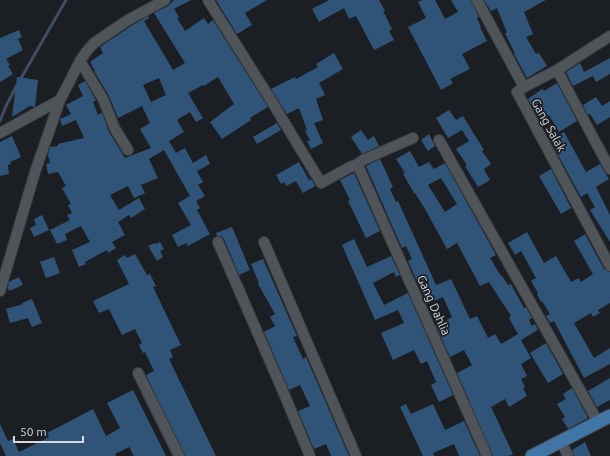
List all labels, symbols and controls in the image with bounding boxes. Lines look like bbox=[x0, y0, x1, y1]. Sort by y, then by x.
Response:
street label: Gang Salak bbox=[529, 96, 569, 154]
street label: Gang Dahlia bbox=[415, 273, 453, 337]
scale bar bbox=[14, 418, 83, 444]
text: 50 m bbox=[20, 425, 47, 438]

